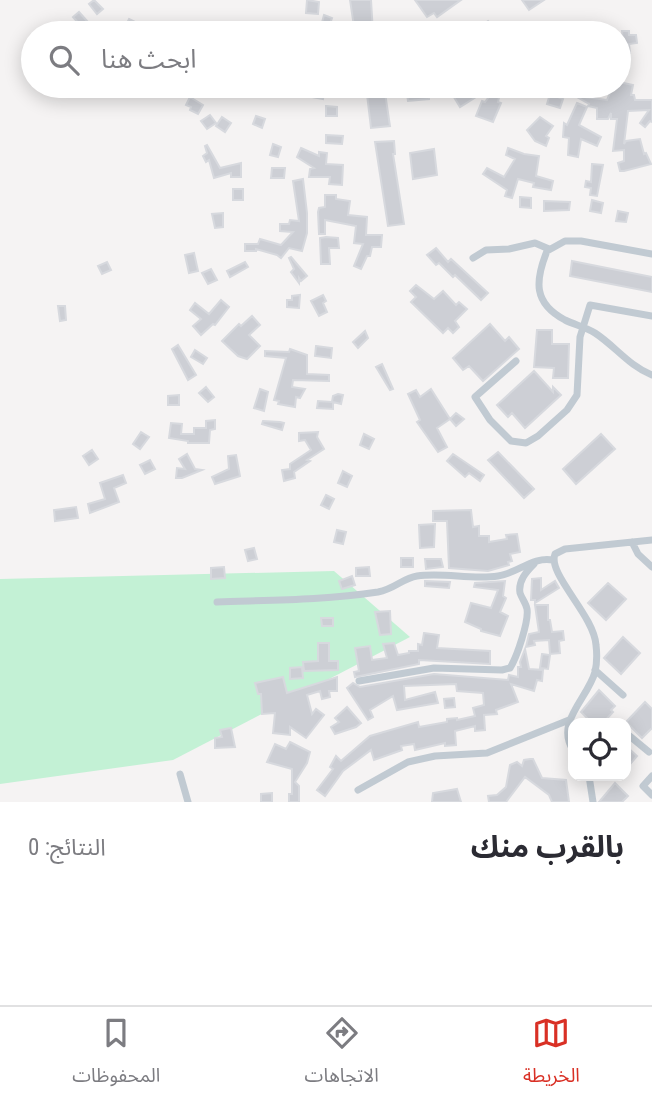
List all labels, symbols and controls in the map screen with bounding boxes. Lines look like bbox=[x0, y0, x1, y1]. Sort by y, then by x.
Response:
search box bbox=[21, 21, 631, 98]
icon: search bbox=[45, 41, 83, 79]
text: ابحث هنا bbox=[101, 44, 197, 74]
map controls bbox=[568, 718, 631, 781]
button: locate bbox=[568, 718, 631, 781]
text: بالقرب منك bbox=[471, 829, 624, 864]
text: النتائج: 0 bbox=[28, 834, 106, 861]
tab: المحفوظات bbox=[72, 1014, 160, 1096]
tab: الاتجاهات bbox=[305, 1014, 379, 1096]
tab: الخريطة bbox=[523, 1014, 580, 1096]

